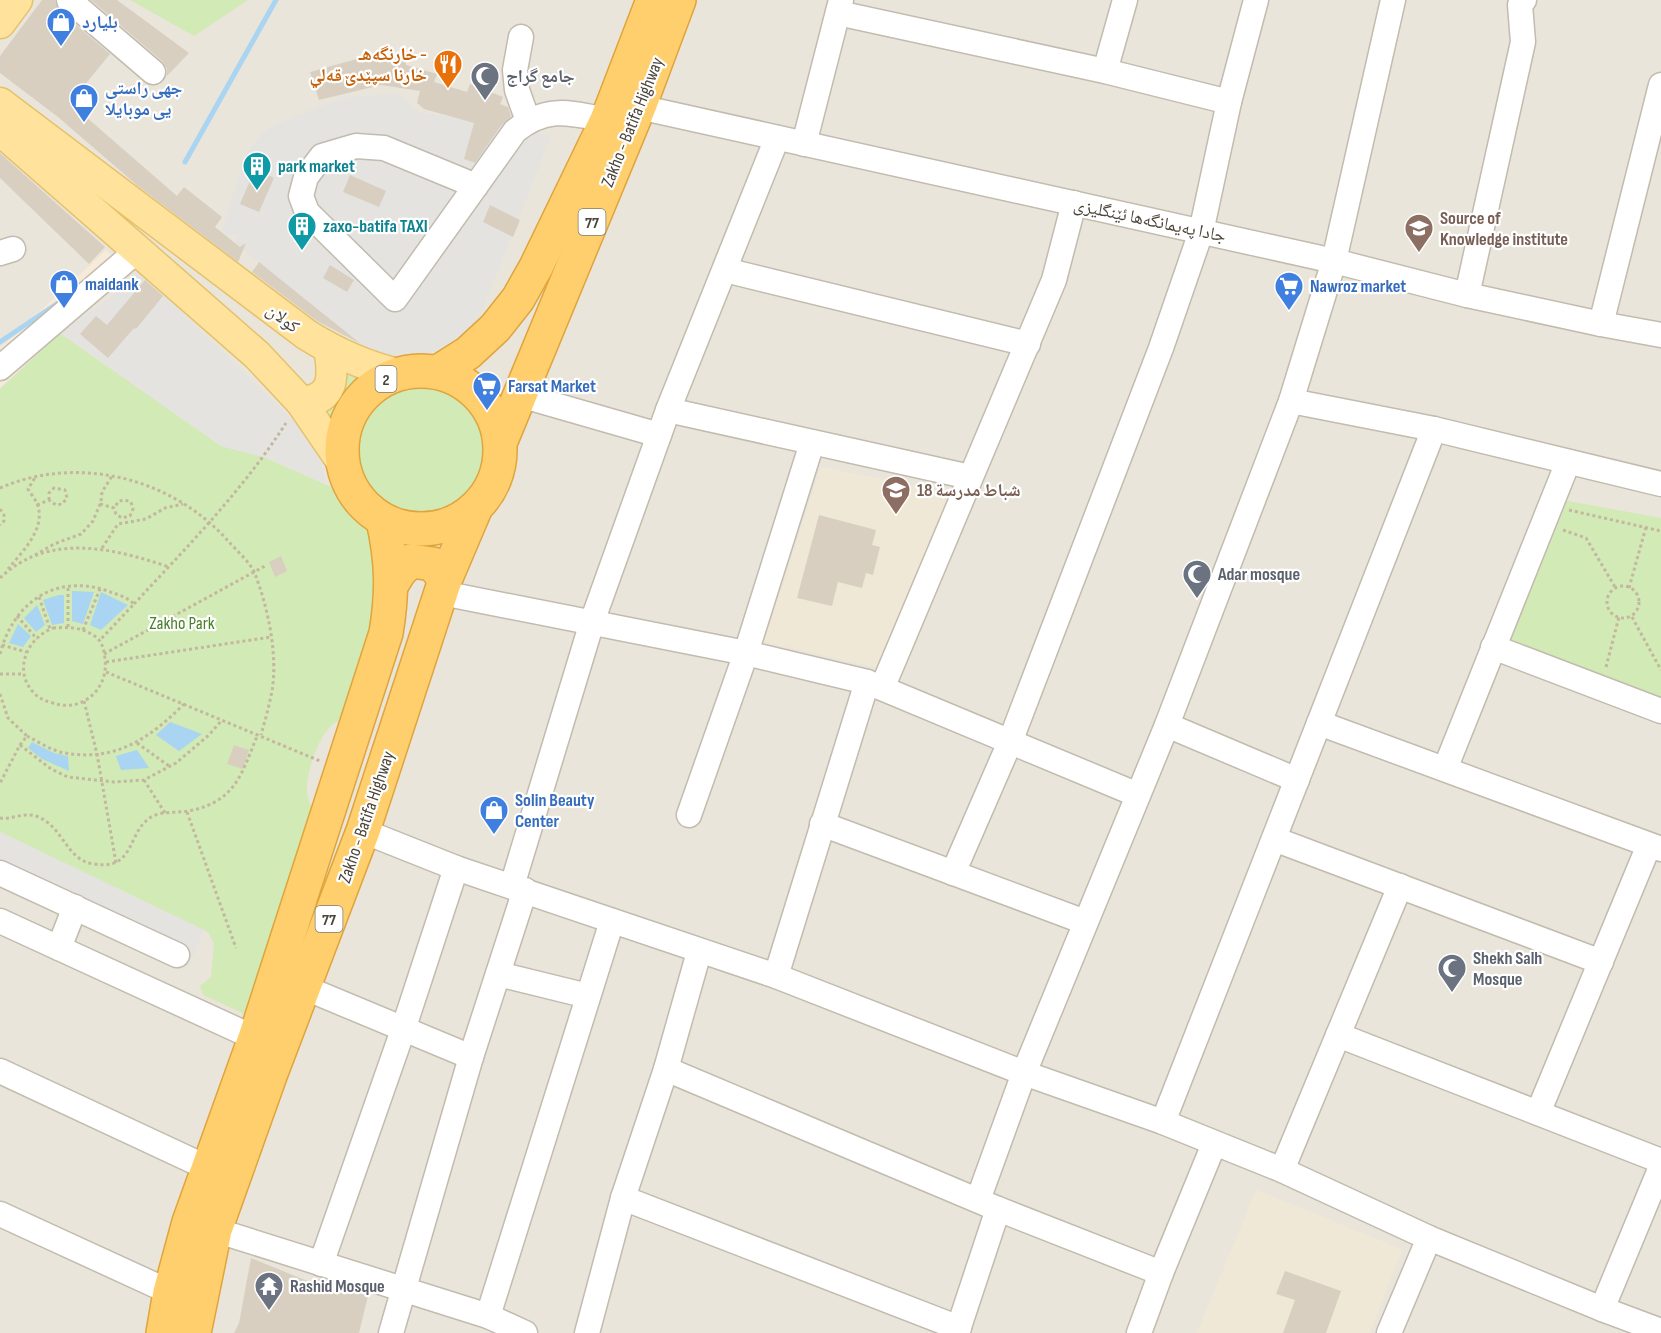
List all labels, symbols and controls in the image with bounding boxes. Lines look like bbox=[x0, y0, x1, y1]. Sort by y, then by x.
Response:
shop icon: بليارد bbox=[45, 6, 77, 48]
place label: بليارد bbox=[82, 12, 118, 33]
place label: خارنگه‌هـ - خارنا سپێدێ قه‌لي bbox=[309, 44, 427, 89]
restaurant icon: خارنگه‌هـ - خارنا سپێدێ قه‌لي bbox=[432, 48, 464, 90]
street label: Zakho - Batifa Highway bbox=[597, 54, 668, 190]
mosque icon: جامع گراج bbox=[469, 60, 501, 102]
place label: جامع گراج bbox=[506, 66, 575, 88]
place label: جهى راستى يى موبايلا bbox=[105, 78, 183, 120]
shop icon: جهى راستى يى موبايلا bbox=[68, 82, 100, 124]
building icon: park market bbox=[241, 150, 273, 192]
place label: park market bbox=[278, 156, 355, 177]
street label: جادا په‌يمانگه‌ها ئێنگليزى bbox=[1072, 194, 1228, 247]
place label: Source of Knowledge institute bbox=[1440, 208, 1568, 250]
road number: 77 bbox=[578, 209, 606, 235]
building icon: zaxo-batifa TAXI bbox=[286, 210, 318, 252]
school or university icon: Source of Knowledge institute bbox=[1403, 212, 1435, 254]
place label: zaxo-batifa TAXI bbox=[323, 216, 428, 237]
shop icon: maidank bbox=[48, 268, 80, 310]
supermarket icon: Nawroz market bbox=[1273, 270, 1305, 312]
place label: maidank bbox=[85, 274, 139, 295]
place label: Nawroz market bbox=[1310, 276, 1406, 297]
street label: كولان bbox=[262, 299, 304, 338]
road number: 2 bbox=[376, 366, 396, 392]
supermarket icon: Farsat Market bbox=[471, 370, 503, 412]
place label: Farsat Market bbox=[508, 376, 596, 397]
school or university icon: 18 شباط مدرسة bbox=[880, 474, 912, 516]
place label: 18 شباط مدرسة bbox=[917, 480, 1021, 501]
mosque icon: Adar mosque bbox=[1181, 558, 1213, 600]
place label: Adar mosque bbox=[1217, 564, 1300, 585]
park label: Zakho Park bbox=[149, 613, 215, 634]
street label: Zakho - Batifa Highway bbox=[334, 748, 399, 886]
place label: Solin Beauty Center bbox=[515, 790, 595, 832]
shop icon: Solin Beauty Center bbox=[478, 794, 510, 836]
road number: 77 bbox=[316, 906, 342, 932]
place label: Shekh Salh Mosque bbox=[1473, 948, 1542, 990]
mosque icon: Shekh Salh Mosque bbox=[1436, 952, 1468, 994]
temple icon: Rashid Mosque bbox=[253, 1270, 285, 1312]
place label: Rashid Mosque bbox=[290, 1276, 385, 1297]

